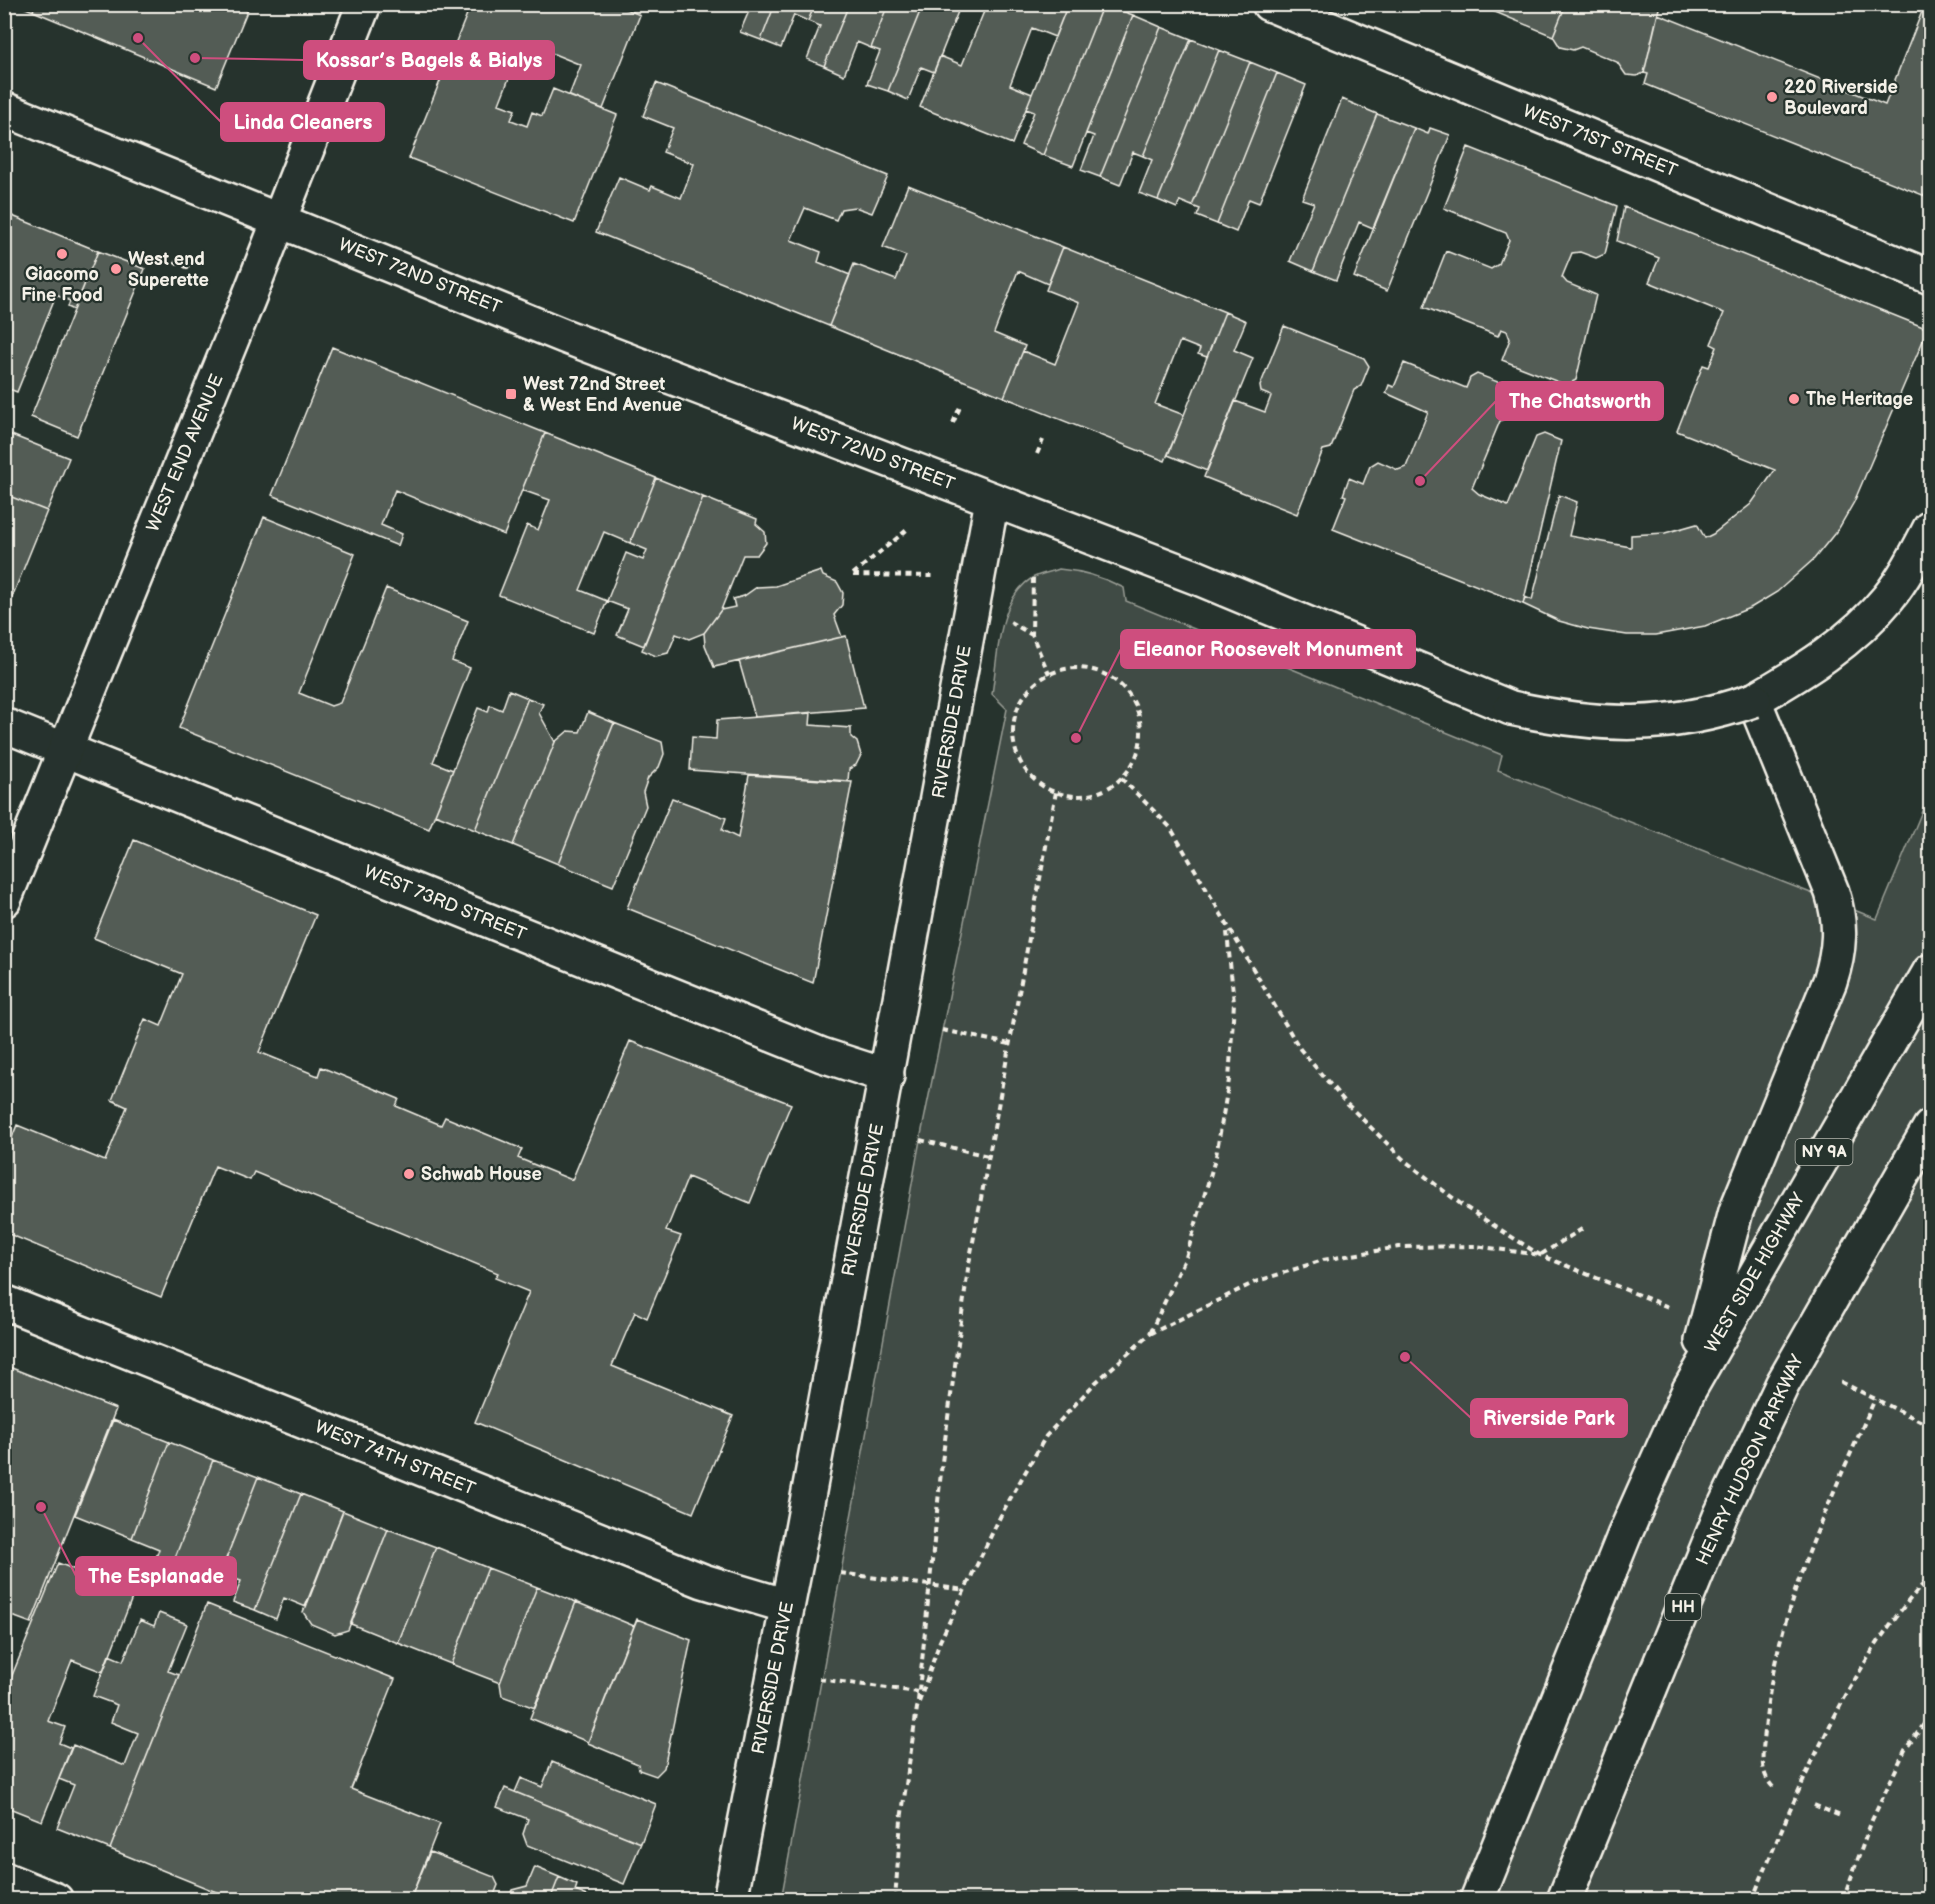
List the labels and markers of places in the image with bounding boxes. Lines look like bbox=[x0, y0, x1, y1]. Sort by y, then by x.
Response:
callout: Kossar’s Bagels & Bialys bbox=[304, 41, 554, 79]
place label: 220 Riverside Boulevard bbox=[1784, 77, 1898, 119]
marker: 220 Riverside Boulevard bbox=[1765, 90, 1779, 104]
callout: Linda Cleaners bbox=[221, 103, 384, 141]
marker: Giacomo Fine Food bbox=[55, 247, 69, 261]
place label: West end Superette bbox=[128, 249, 209, 291]
marker: West end Superette bbox=[109, 262, 123, 276]
place label: Giacomo Fine Food bbox=[21, 264, 103, 306]
place label: West 72nd Street & West End Avenue bbox=[523, 374, 682, 416]
callout: The Chatsworth bbox=[1496, 382, 1663, 420]
marker: West 72nd Street & West End Avenue bbox=[504, 387, 518, 401]
place label: The Heritage bbox=[1806, 389, 1913, 410]
marker: The Heritage bbox=[1787, 392, 1801, 406]
callout: Eleanor Roosevelt Monument bbox=[1121, 630, 1415, 668]
place label: Schwab House bbox=[421, 1164, 542, 1185]
marker: Schwab House bbox=[402, 1167, 416, 1181]
callout: Riverside Park bbox=[1471, 1399, 1627, 1437]
callout: The Esplanade bbox=[76, 1557, 236, 1595]

